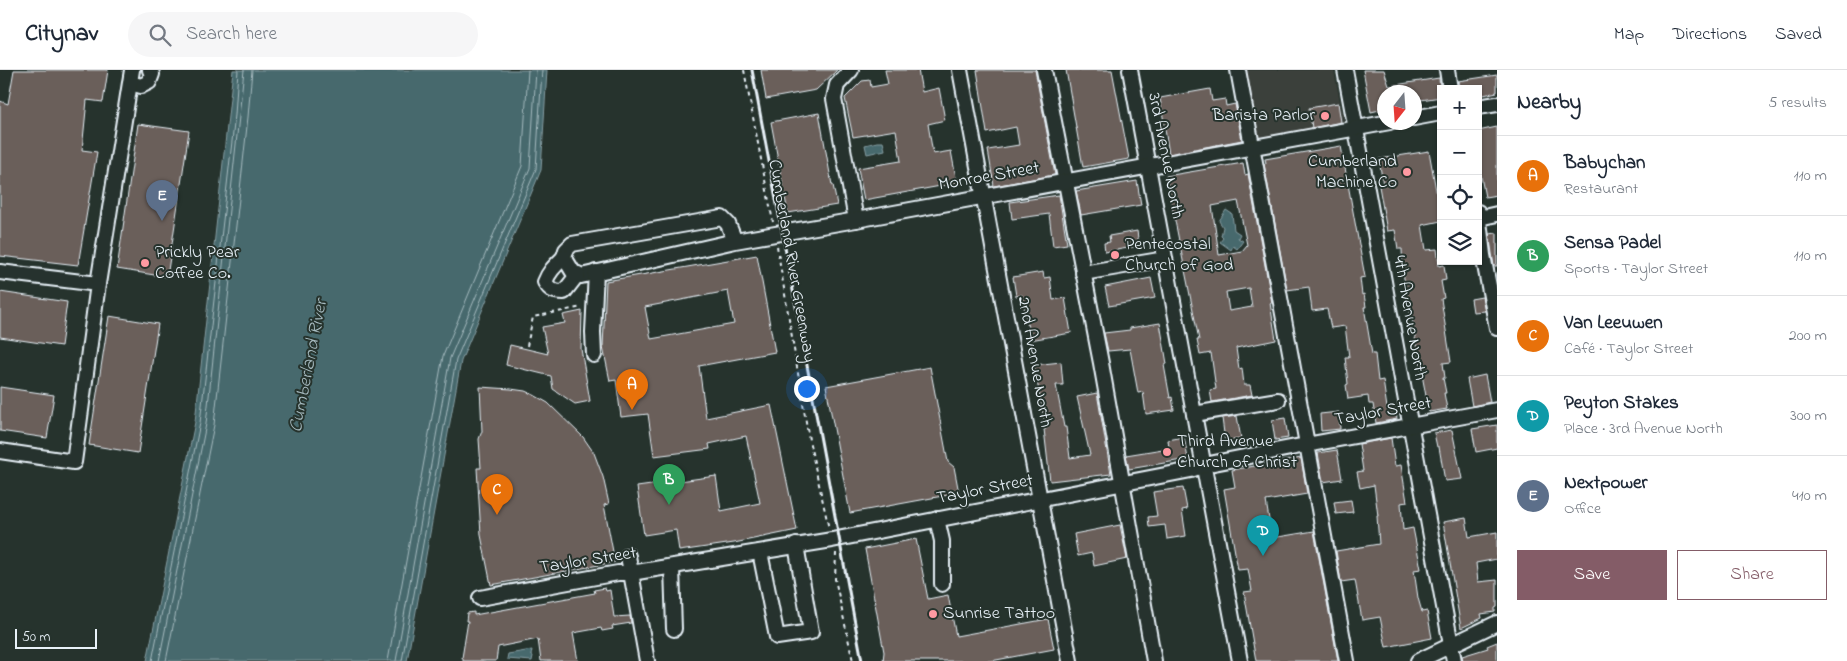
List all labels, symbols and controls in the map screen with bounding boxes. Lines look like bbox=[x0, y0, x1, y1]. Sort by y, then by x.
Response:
search box bbox=[128, 12, 478, 57]
text: Citynav bbox=[25, 17, 98, 52]
icon: search bbox=[146, 21, 174, 49]
text: Search here bbox=[186, 21, 277, 48]
text: Map bbox=[1614, 22, 1644, 48]
text: Directions bbox=[1672, 22, 1747, 48]
text: Saved bbox=[1775, 22, 1822, 48]
north arrow bbox=[1377, 85, 1422, 130]
map controls bbox=[1437, 85, 1482, 265]
button: + bbox=[1437, 85, 1482, 130]
text: Nearby bbox=[1517, 88, 1581, 118]
street label: 3rd Avenue North bbox=[1140, 91, 1190, 221]
text: 5 results bbox=[1768, 91, 1827, 115]
place label: Barista Parlor bbox=[1211, 103, 1315, 129]
marker: Barista Parlor bbox=[1319, 110, 1331, 122]
button: − bbox=[1437, 130, 1482, 175]
place label: Cumberland Machine Co bbox=[1308, 149, 1397, 196]
text: Babychan bbox=[1564, 150, 1645, 177]
street label: Monroe Street bbox=[937, 155, 1041, 199]
street label: Cumberland River Greenway bbox=[760, 157, 822, 365]
text: A bbox=[1528, 164, 1538, 188]
text: 110 m bbox=[1793, 164, 1827, 188]
marker: Cumberland Machine Co bbox=[1401, 166, 1413, 178]
button: locate bbox=[1437, 175, 1482, 220]
text: Restaurant bbox=[1564, 177, 1638, 201]
pin: E bbox=[146, 180, 178, 221]
button: layers bbox=[1437, 220, 1482, 265]
text: Sensa Padel bbox=[1564, 230, 1661, 257]
place label: Pentecostal Church of God bbox=[1125, 232, 1233, 279]
place label: Prickly Pear Coffee Co. bbox=[155, 240, 240, 287]
text: B bbox=[1528, 244, 1538, 268]
text: 110 m bbox=[1793, 244, 1827, 268]
marker: Pentecostal Church of God bbox=[1109, 249, 1121, 261]
street label: 4th Avenue North bbox=[1385, 253, 1433, 383]
marker: Prickly Pear Coffee Co. bbox=[139, 257, 151, 269]
text: Sports · Taylor Street bbox=[1564, 257, 1708, 281]
water label: Cumberland River bbox=[283, 295, 336, 435]
street label: 2nd Avenue North bbox=[1010, 295, 1058, 429]
text: Van Leeuwen bbox=[1564, 310, 1663, 337]
text: C bbox=[1529, 324, 1537, 348]
text: 200 m bbox=[1789, 324, 1827, 348]
text: Café · Taylor Street bbox=[1564, 337, 1693, 361]
pin: A bbox=[616, 369, 648, 410]
your location bbox=[794, 376, 820, 402]
text: Peyton Stakes bbox=[1564, 390, 1679, 417]
street label: Taylor Street bbox=[1333, 391, 1433, 433]
text: D bbox=[1527, 404, 1539, 428]
text: 300 m bbox=[1790, 404, 1827, 428]
text: Place · 3rd Avenue North bbox=[1564, 417, 1723, 441]
place label: Third Avenue Church of Christ bbox=[1177, 429, 1297, 476]
marker: Third Avenue Church of Christ bbox=[1161, 446, 1173, 458]
pin: B bbox=[653, 464, 685, 505]
street label: Taylor Street bbox=[934, 468, 1036, 512]
text: Nextpower bbox=[1564, 470, 1647, 497]
pin: C bbox=[481, 474, 513, 515]
text: E bbox=[1528, 484, 1538, 508]
text: 410 m bbox=[1792, 484, 1827, 508]
text: Office bbox=[1564, 497, 1601, 521]
pin: D bbox=[1247, 515, 1279, 556]
street label: Taylor Street bbox=[538, 541, 638, 581]
button: Save bbox=[1517, 550, 1667, 600]
button: Share bbox=[1677, 550, 1827, 600]
place label: Sunrise Tattoo bbox=[943, 601, 1055, 627]
marker: Sunrise Tattoo bbox=[927, 608, 939, 620]
scale bar bbox=[15, 626, 98, 649]
text: 50 m bbox=[22, 627, 50, 648]

